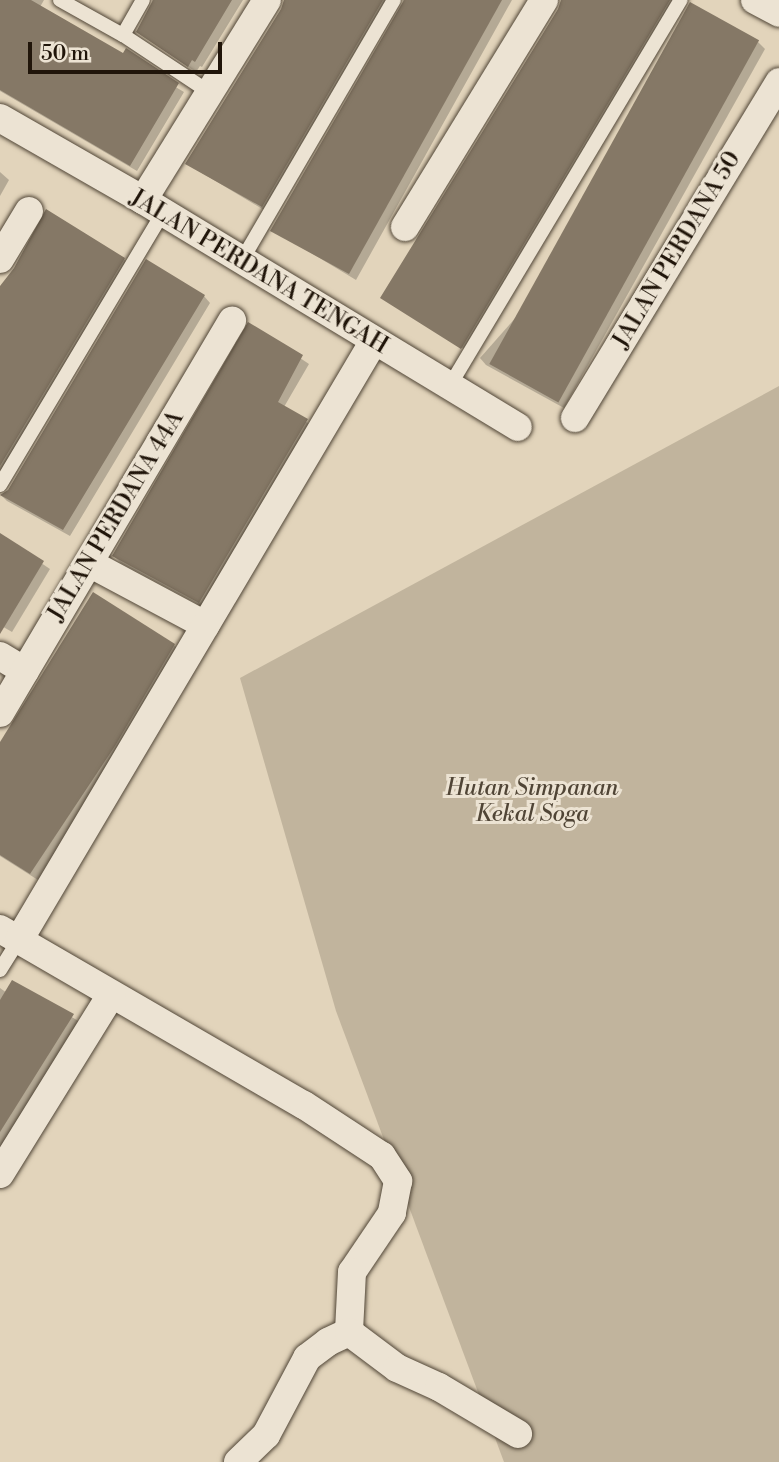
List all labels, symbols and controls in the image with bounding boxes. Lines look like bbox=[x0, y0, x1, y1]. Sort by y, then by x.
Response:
scale bar bbox=[32, 28, 226, 72]
text: 50 m bbox=[41, 41, 89, 67]
street label: JALAN PERDANA 50 bbox=[607, 147, 747, 353]
street label: JALAN PERDANA TENGAH bbox=[125, 184, 393, 360]
street label: JALAN PERDANA 44A bbox=[42, 406, 190, 626]
park label: Hutan Simpanan Kekal Soga bbox=[446, 774, 618, 828]

